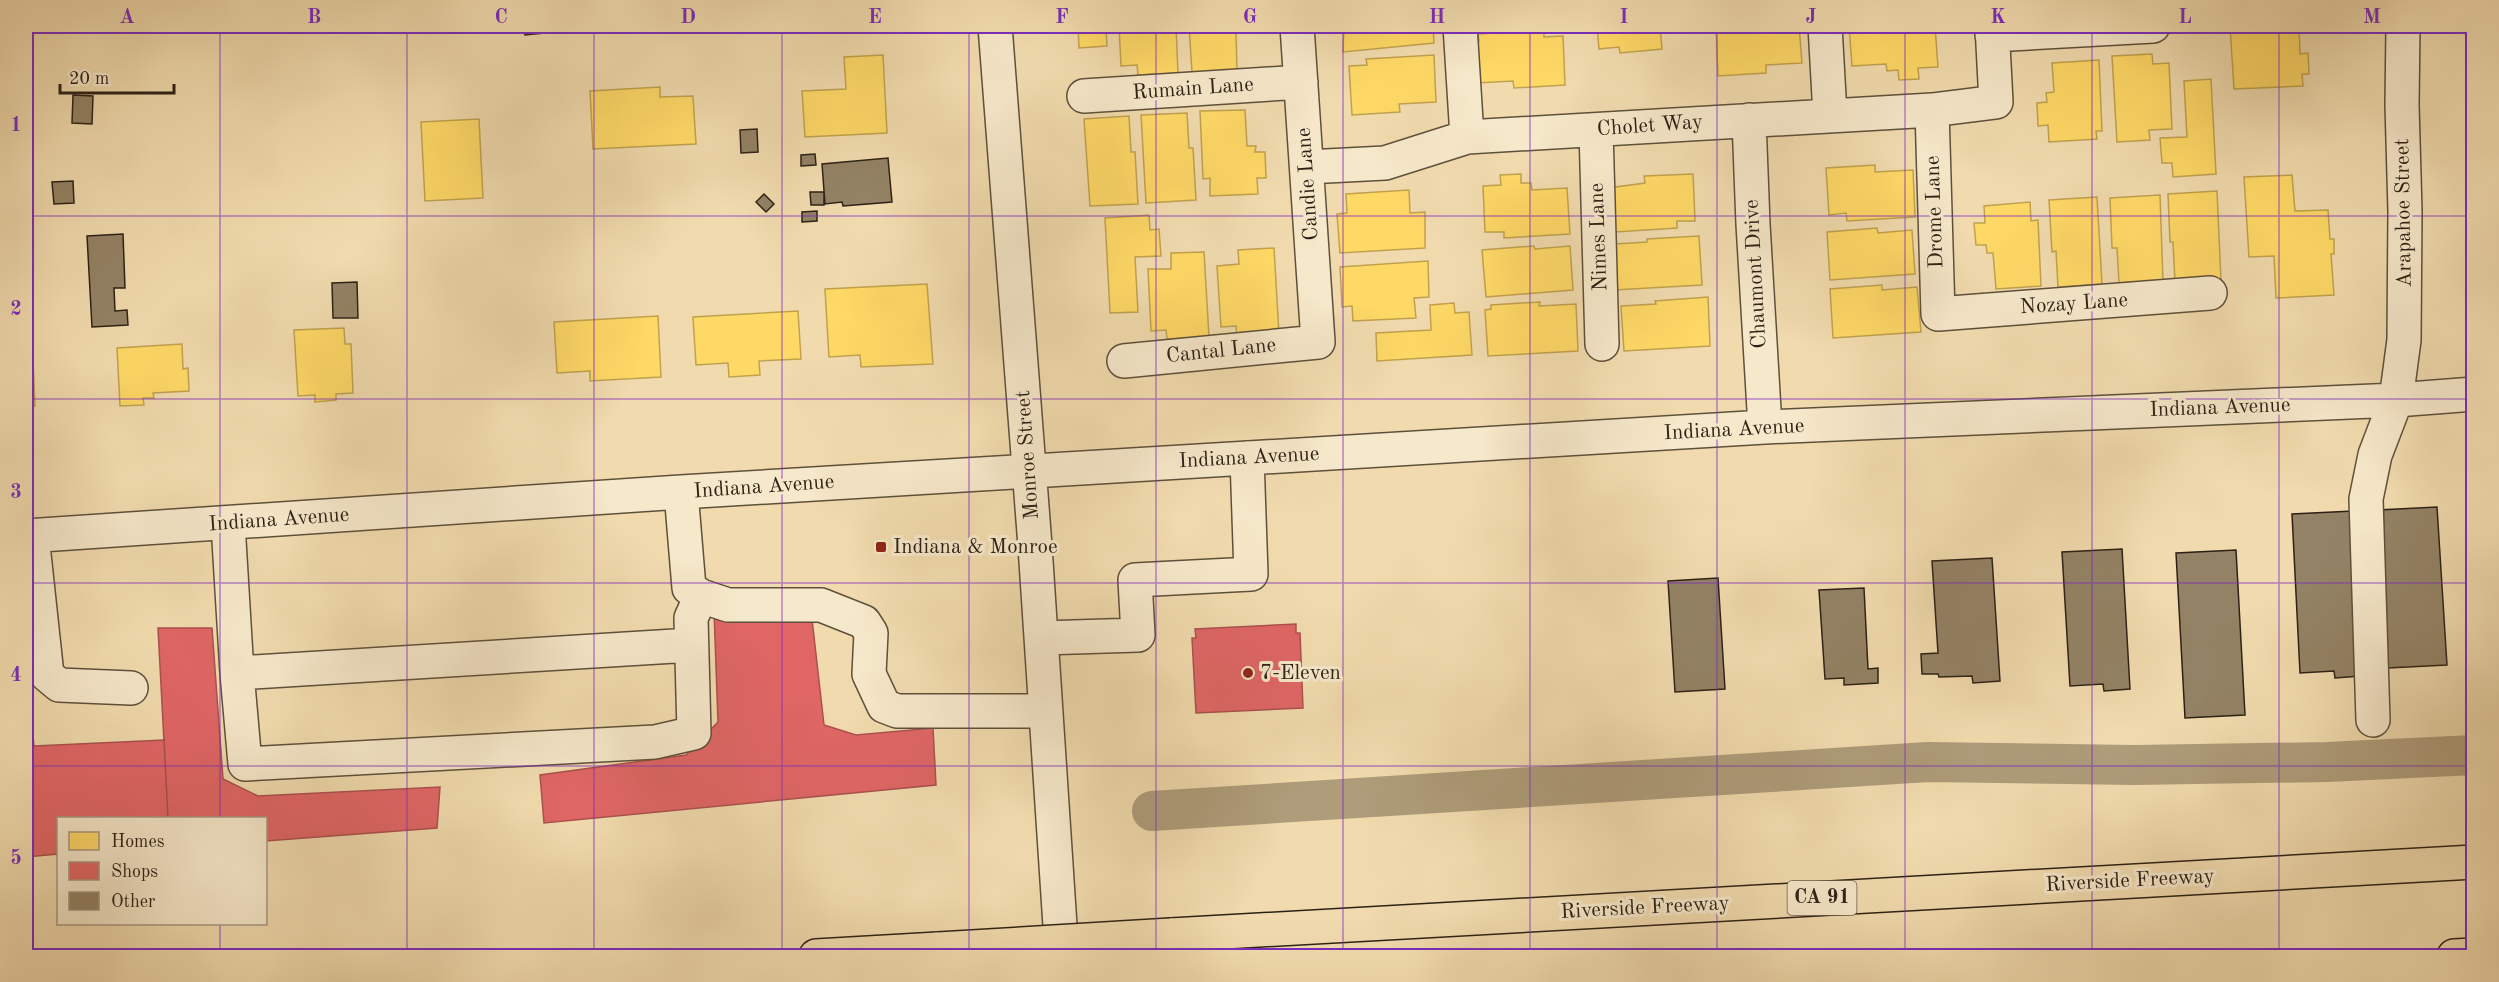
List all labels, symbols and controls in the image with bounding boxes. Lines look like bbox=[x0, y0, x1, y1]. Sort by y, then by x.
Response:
text: A bbox=[119, 8, 135, 28]
text: B bbox=[307, 8, 321, 28]
text: C bbox=[494, 8, 508, 28]
text: D bbox=[680, 8, 696, 28]
text: E bbox=[868, 8, 882, 28]
text: F bbox=[1055, 8, 1069, 28]
text: G bbox=[1243, 8, 1257, 28]
text: H bbox=[1429, 8, 1445, 28]
text: I bbox=[1620, 8, 1628, 28]
text: J bbox=[1806, 8, 1817, 28]
text: K bbox=[1990, 8, 2006, 28]
text: L bbox=[2178, 8, 2192, 28]
text: M bbox=[2363, 8, 2381, 28]
scale bar bbox=[60, 57, 174, 95]
text: 20 m bbox=[69, 70, 109, 88]
street label: Rumain Lane bbox=[1132, 74, 1254, 104]
street label: Cholet Way bbox=[1596, 112, 1704, 140]
text: 1 bbox=[10, 116, 22, 136]
street label: Candie Lane bbox=[1294, 127, 1322, 241]
street label: Arapahoe Street bbox=[2392, 138, 2416, 288]
street label: Drome Lane bbox=[1923, 155, 1947, 269]
street label: Nimes Lane bbox=[1587, 182, 1611, 292]
street label: Chaumont Drive bbox=[1742, 199, 1770, 349]
street label: Nozay Lane bbox=[2019, 290, 2129, 318]
text: 2 bbox=[10, 300, 22, 320]
street label: Cantal Lane bbox=[1165, 335, 1277, 367]
street label: Monroe Street bbox=[1013, 390, 1043, 520]
street label: Indiana Avenue bbox=[2149, 395, 2291, 421]
street label: Indiana Avenue bbox=[1663, 416, 1805, 444]
street label: Indiana Avenue bbox=[1178, 444, 1320, 472]
street label: Indiana Avenue bbox=[693, 472, 835, 502]
text: 3 bbox=[10, 483, 22, 503]
street label: Indiana Avenue bbox=[208, 505, 350, 535]
place label: Indiana & Monroe bbox=[893, 537, 1058, 558]
marker: Indiana & Monroe bbox=[874, 540, 888, 554]
place label: 7-Eleven bbox=[1260, 663, 1341, 684]
text: 4 bbox=[10, 666, 22, 686]
marker: 7-Eleven bbox=[1241, 666, 1255, 680]
legend bbox=[57, 817, 267, 925]
text: Homes bbox=[111, 833, 165, 851]
text: 5 bbox=[10, 848, 22, 869]
text: Shops bbox=[111, 863, 158, 881]
street label: Riverside Freeway bbox=[2045, 866, 2215, 896]
road number: CA 91 bbox=[1788, 881, 1856, 915]
text: Other bbox=[111, 893, 156, 911]
street label: Riverside Freeway bbox=[1560, 893, 1730, 923]

